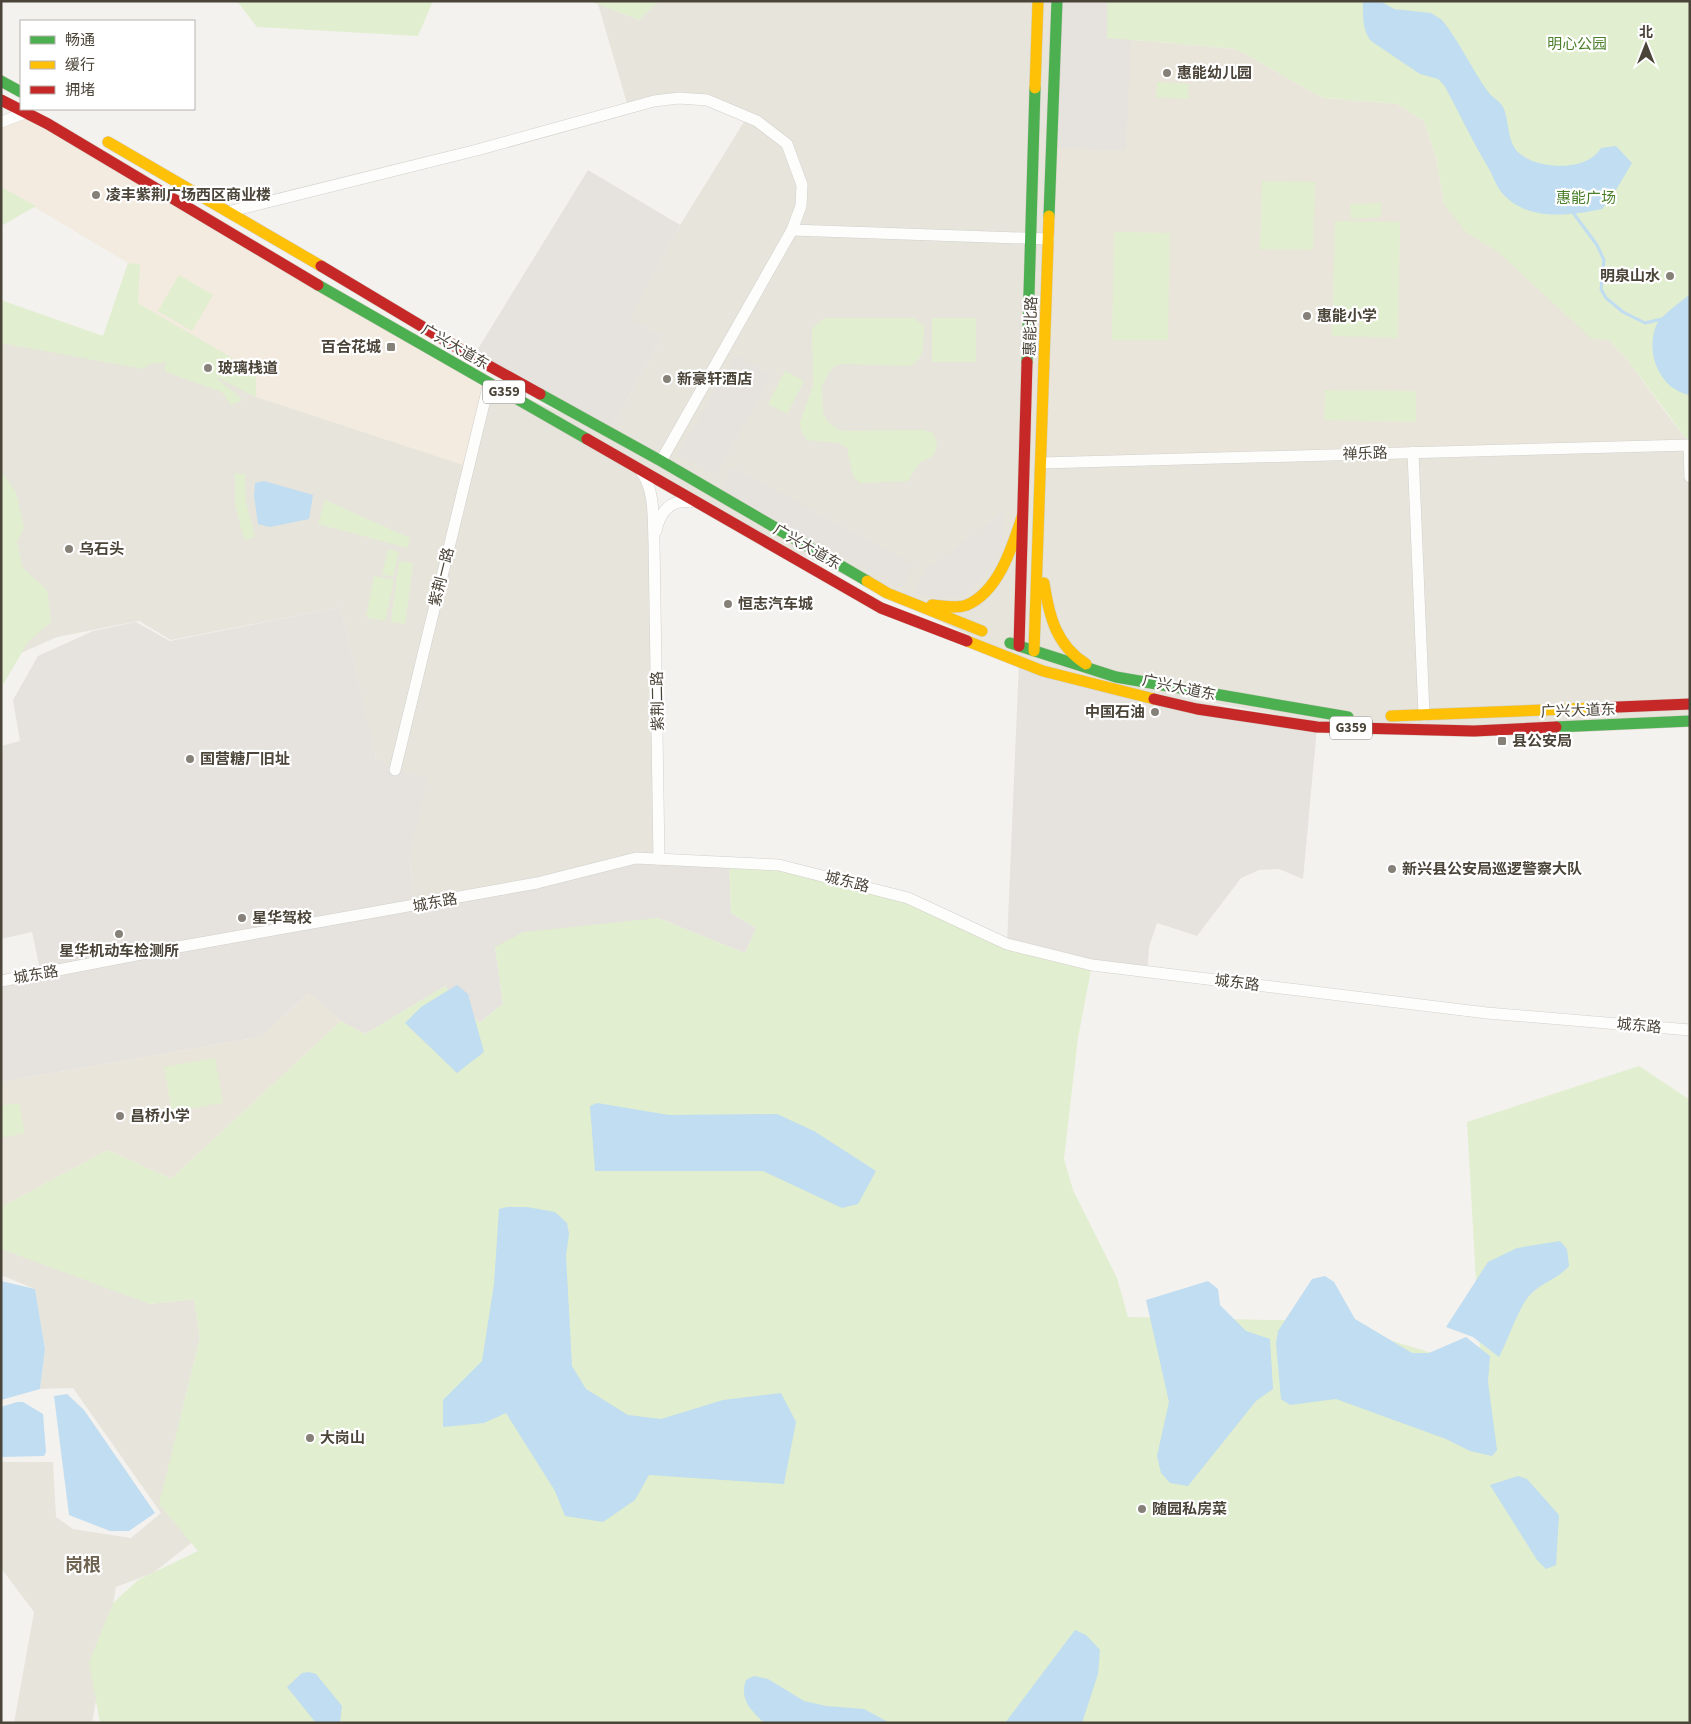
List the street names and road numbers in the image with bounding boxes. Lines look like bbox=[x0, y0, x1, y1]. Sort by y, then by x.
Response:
street label: 惠能北路 bbox=[1019, 296, 1043, 356]
street label: 广兴大道东 bbox=[417, 319, 493, 375]
road number: G359 bbox=[483, 381, 525, 404]
street label: 禅乐路 bbox=[1342, 443, 1388, 465]
street label: 广兴大道东 bbox=[769, 519, 845, 575]
street label: 紫荆一路 bbox=[425, 545, 459, 609]
street label: 广兴大道东 bbox=[1140, 670, 1218, 706]
street label: 紫荆二路 bbox=[647, 671, 669, 731]
street label: 广兴大道东 bbox=[1540, 699, 1616, 723]
road number: G359 bbox=[1330, 716, 1372, 740]
street label: 城东路 bbox=[823, 866, 871, 898]
street label: 城东路 bbox=[411, 888, 459, 918]
street label: 城东路 bbox=[12, 961, 60, 989]
street label: 城东路 bbox=[1213, 970, 1261, 996]
street label: 城东路 bbox=[1616, 1014, 1662, 1038]

